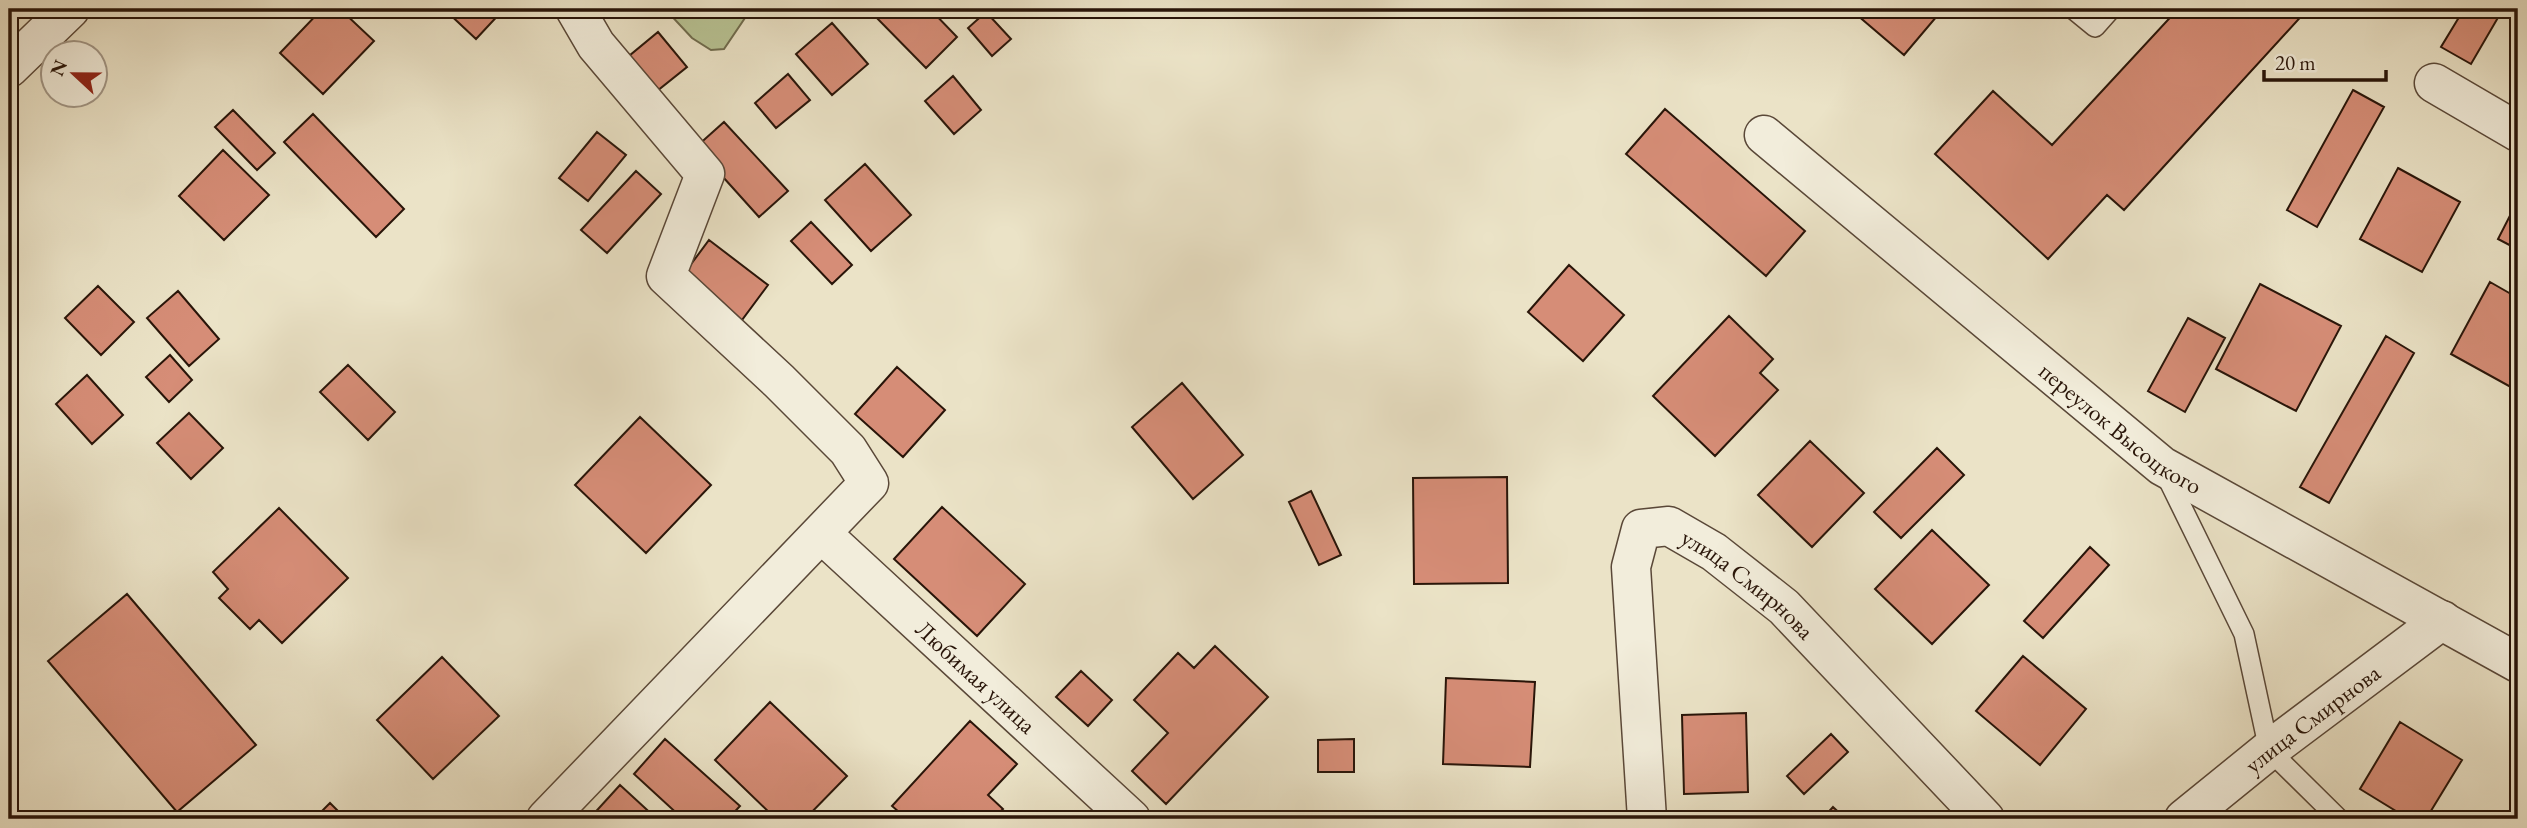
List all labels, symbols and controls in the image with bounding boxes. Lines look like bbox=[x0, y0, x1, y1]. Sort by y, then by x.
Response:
north arrow bbox=[38, 38, 108, 108]
scale bar bbox=[2264, 38, 2387, 82]
text: 20 m bbox=[2275, 49, 2316, 76]
text: N bbox=[44, 55, 73, 80]
street label: переулок Высоцкого bbox=[2033, 355, 2208, 501]
street label: улица Смирнова bbox=[1676, 521, 1822, 646]
street label: Любимая улица bbox=[910, 613, 1043, 740]
street label: улица Смирнова bbox=[2238, 656, 2386, 779]

